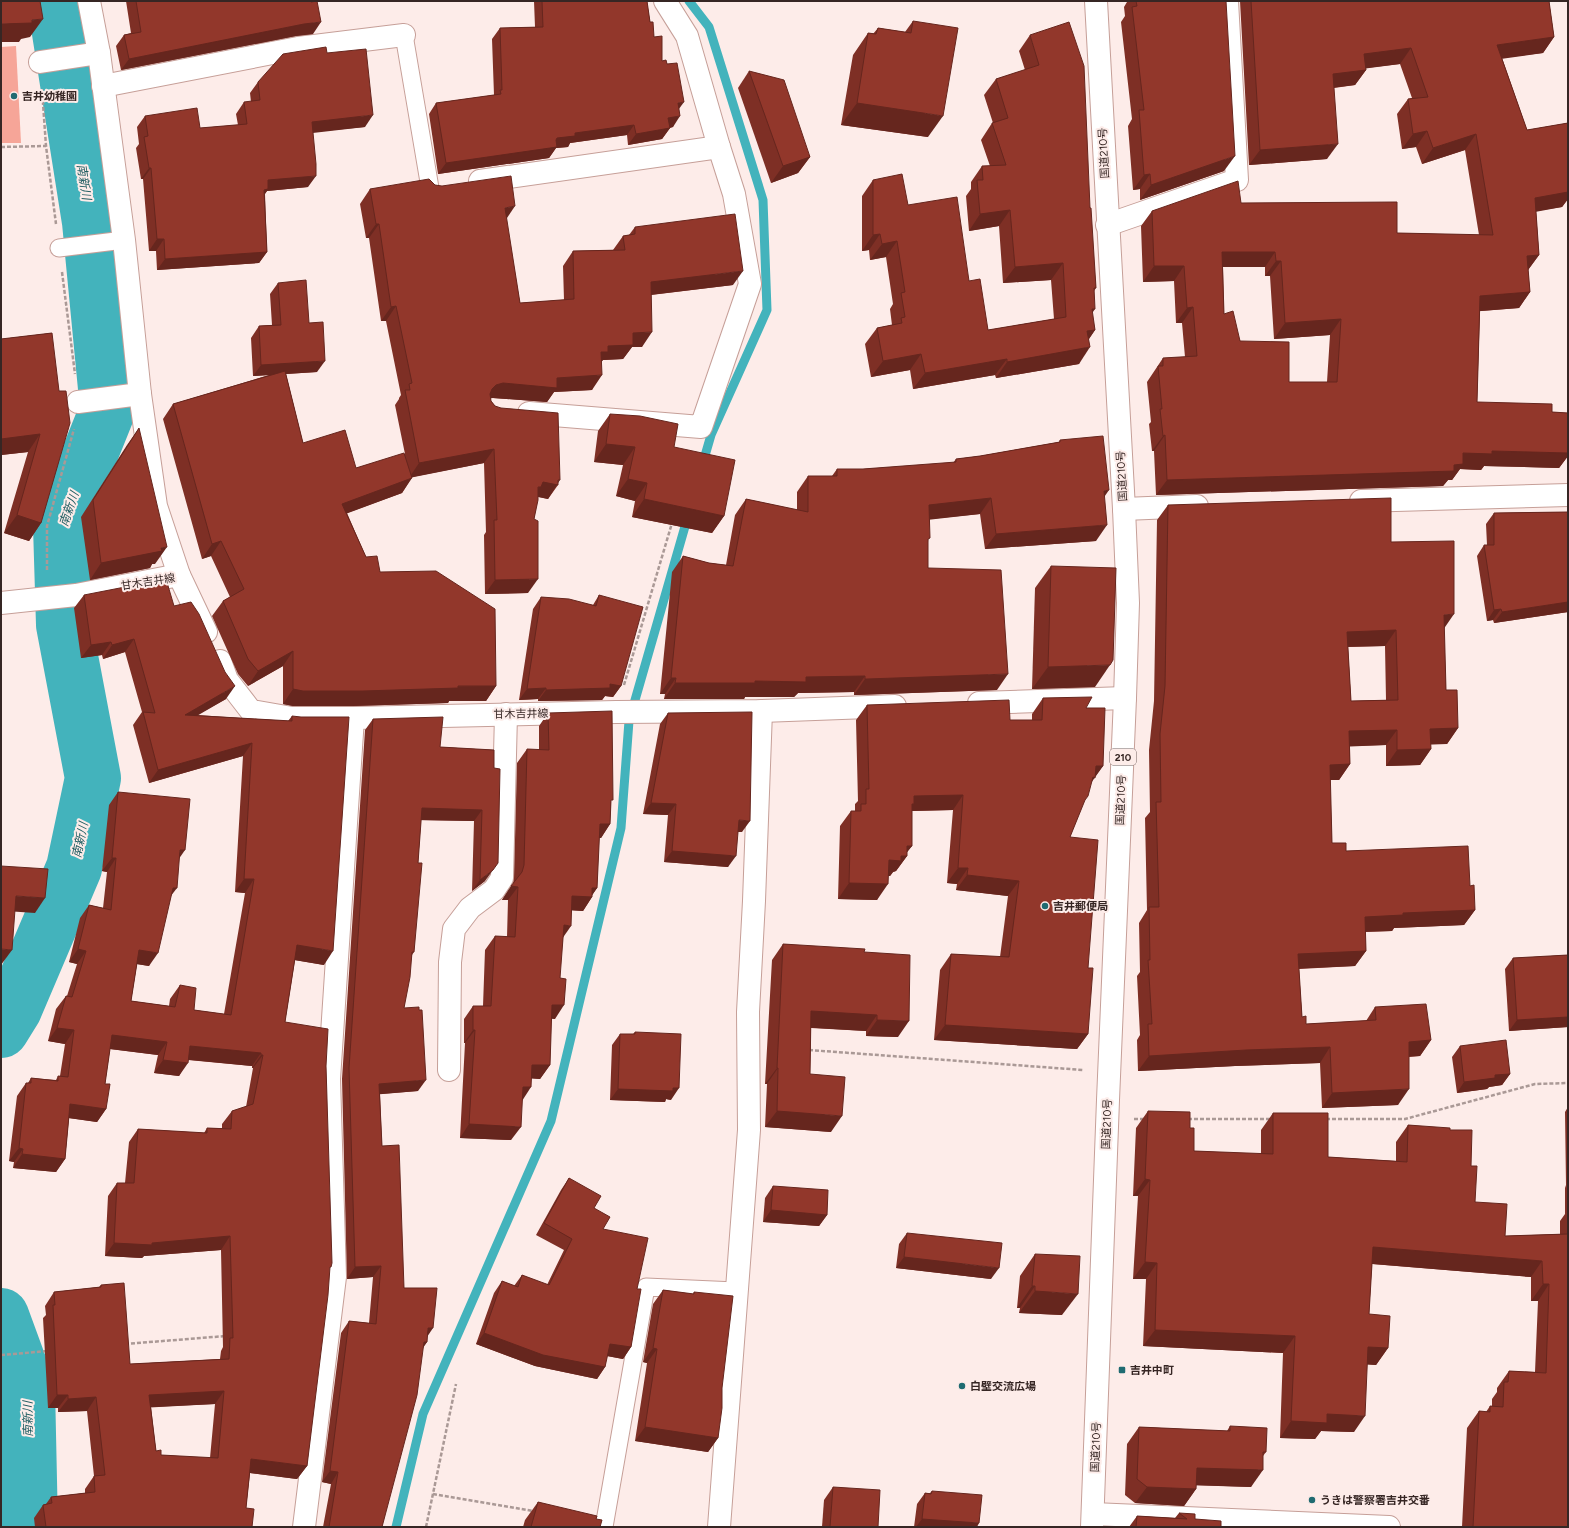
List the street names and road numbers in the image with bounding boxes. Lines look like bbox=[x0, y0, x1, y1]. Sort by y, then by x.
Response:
street label: 国道210号 bbox=[1096, 127, 1112, 179]
street label: 国道210号 bbox=[1114, 450, 1130, 502]
street label: 甘木吉井線 bbox=[120, 571, 176, 593]
street label: 甘木吉井線 bbox=[493, 707, 549, 721]
road number: 210 bbox=[1110, 749, 1136, 765]
street label: 国道210号 bbox=[1114, 774, 1128, 826]
street label: 国道210号 bbox=[1100, 1098, 1114, 1150]
street label: 国道210号 bbox=[1089, 1421, 1103, 1473]

